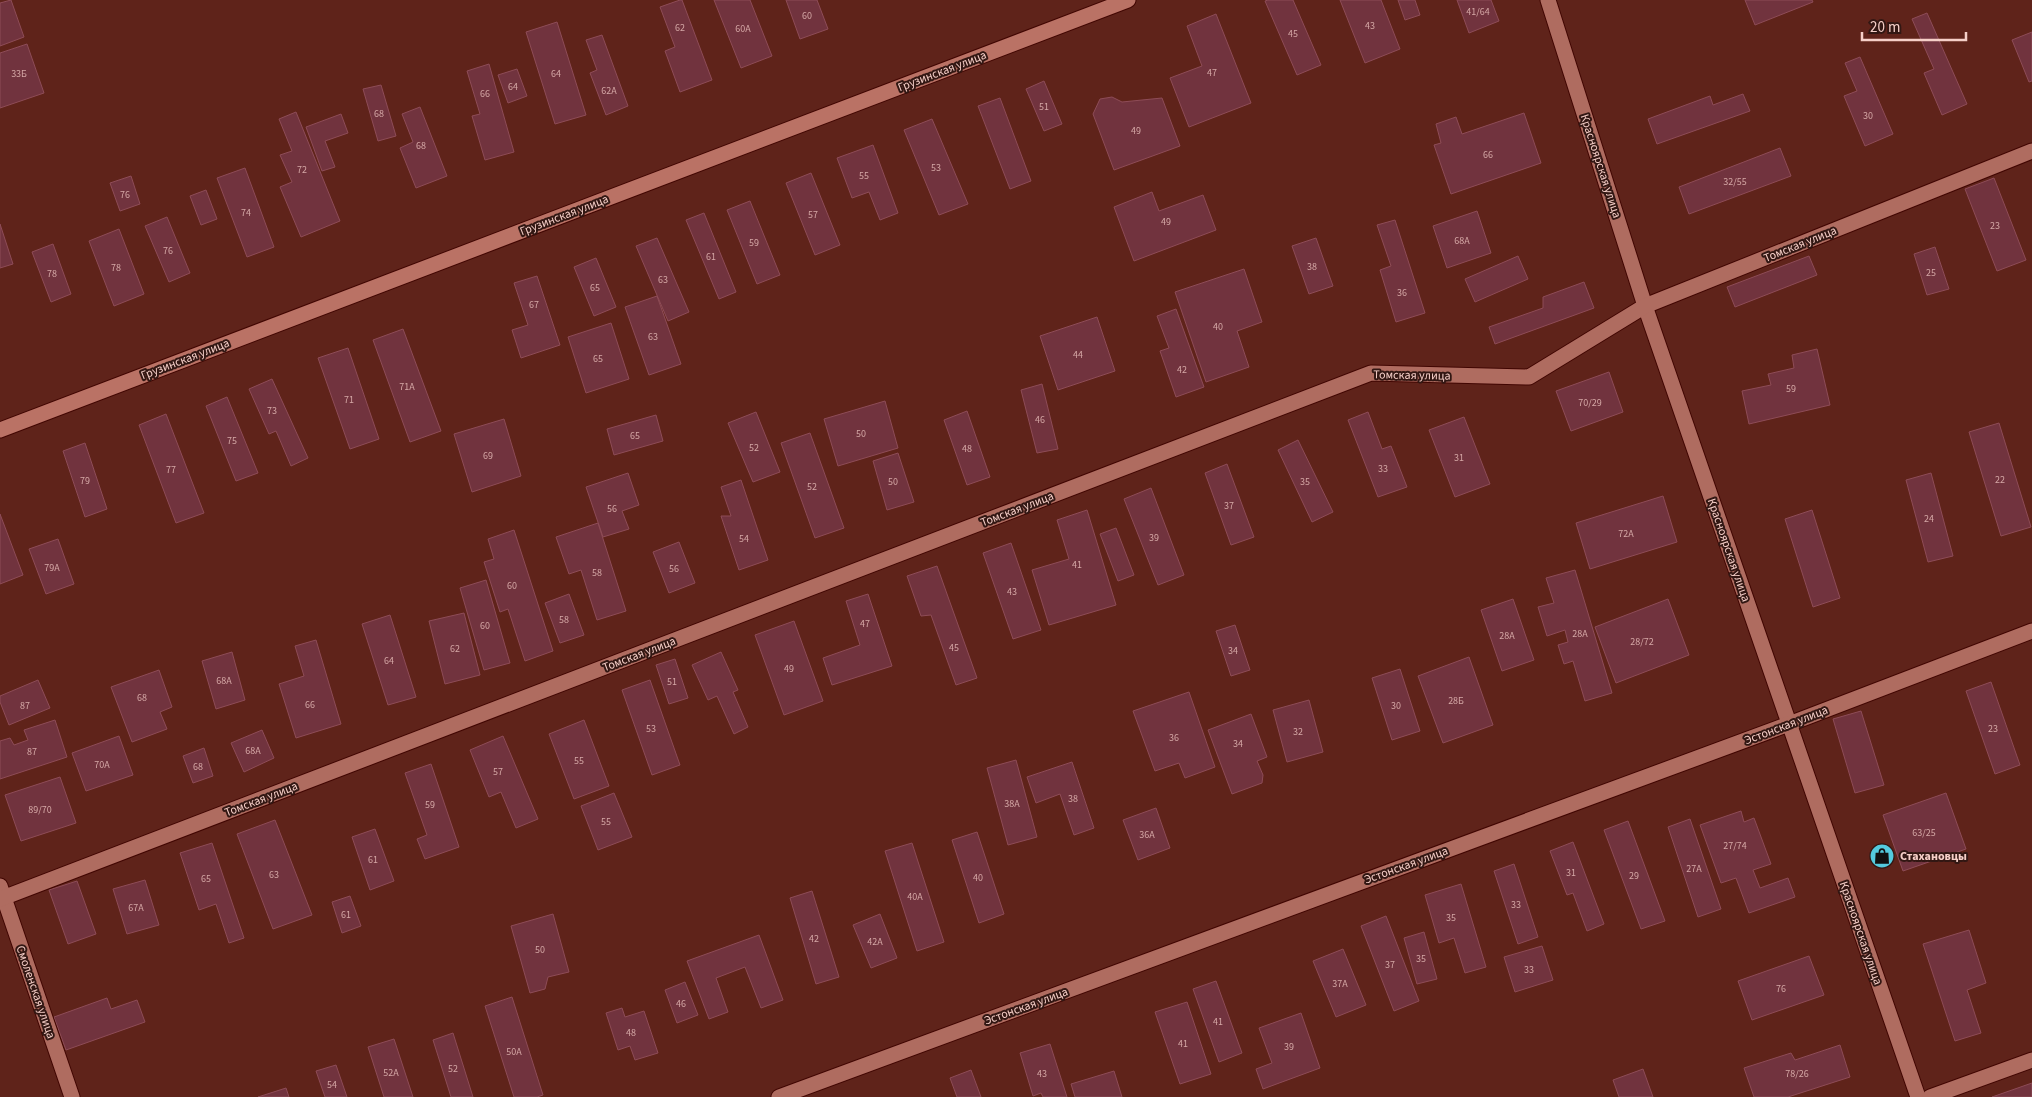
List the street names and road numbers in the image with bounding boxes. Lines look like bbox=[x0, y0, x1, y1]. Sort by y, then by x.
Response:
street label: Грузинская улица bbox=[895, 47, 989, 96]
street label: Красноярская улица bbox=[1576, 112, 1625, 220]
street label: Грузинская улица bbox=[517, 191, 611, 240]
street label: Томская улица bbox=[1761, 222, 1839, 267]
street label: Грузинская улица bbox=[138, 335, 232, 384]
street label: Томская улица bbox=[1373, 366, 1451, 385]
street label: Томская улица bbox=[978, 488, 1056, 531]
street label: Красноярская улица bbox=[1703, 496, 1754, 604]
street label: Томская улица bbox=[600, 633, 678, 676]
street label: Эстонская улица bbox=[1742, 702, 1830, 749]
street label: Томская улица bbox=[222, 778, 300, 821]
street label: Эстонская улица bbox=[1362, 842, 1451, 889]
street label: Красноярская улица bbox=[1835, 879, 1886, 987]
street label: Смоленская улица bbox=[12, 943, 59, 1041]
street label: Эстонская улица bbox=[982, 983, 1071, 1030]

